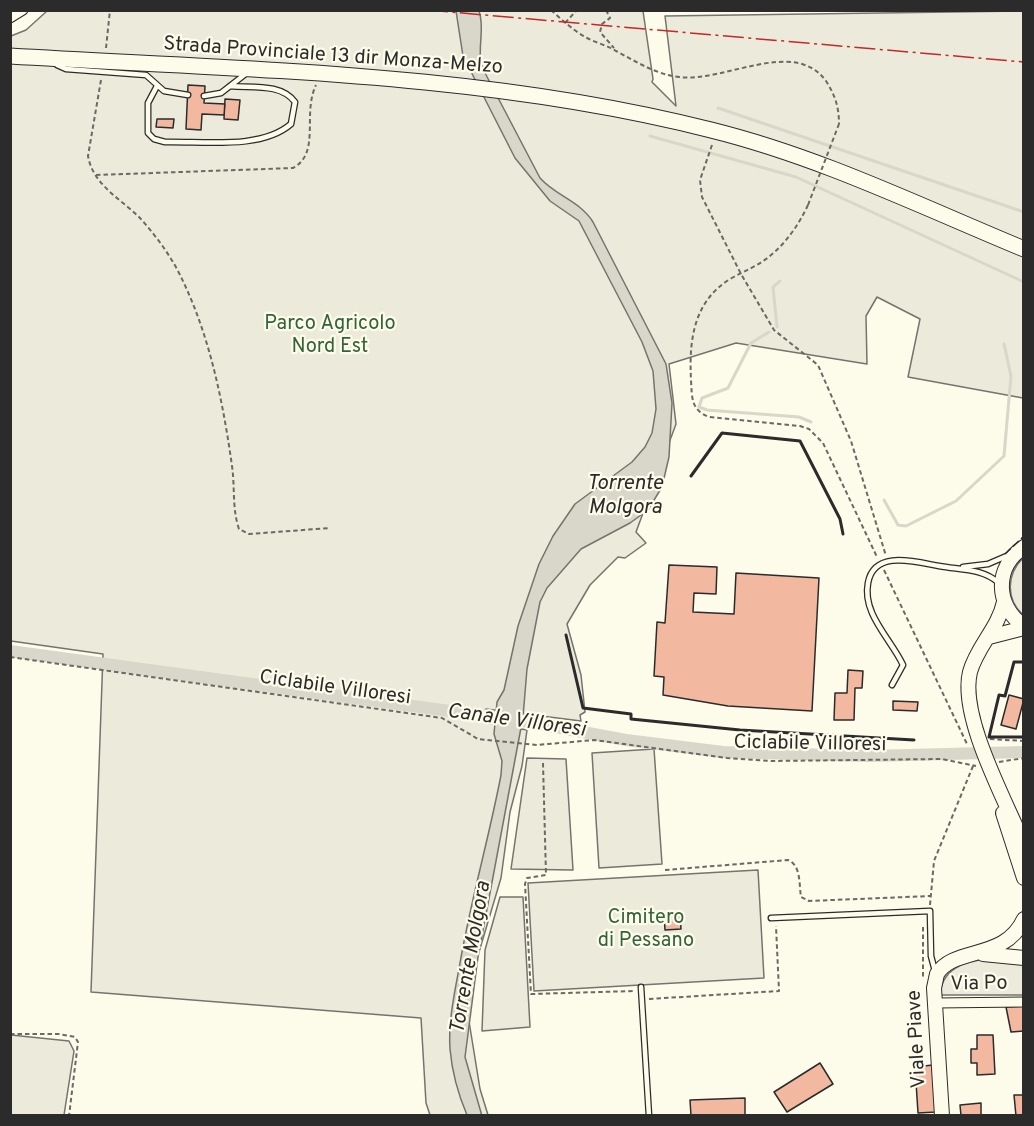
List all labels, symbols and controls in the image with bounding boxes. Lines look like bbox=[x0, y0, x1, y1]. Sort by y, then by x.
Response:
street label: Strada Provinciale 13 dir Monza-Melzo bbox=[162, 33, 504, 81]
park label: Parco Agricolo Nord Est bbox=[264, 313, 396, 360]
water label: Torrente Molgora bbox=[587, 472, 663, 522]
street label: Ciclabile Villoresi bbox=[258, 666, 412, 712]
water label: Canale Villoresi bbox=[445, 700, 587, 744]
street label: Ciclabile Villoresi bbox=[733, 732, 887, 758]
water label: Torrente Molgora bbox=[446, 880, 498, 1036]
park label: Cimitero di Pessano bbox=[598, 907, 694, 954]
street label: Via Po bbox=[950, 973, 1008, 997]
street label: Viale Piave bbox=[903, 989, 933, 1089]

